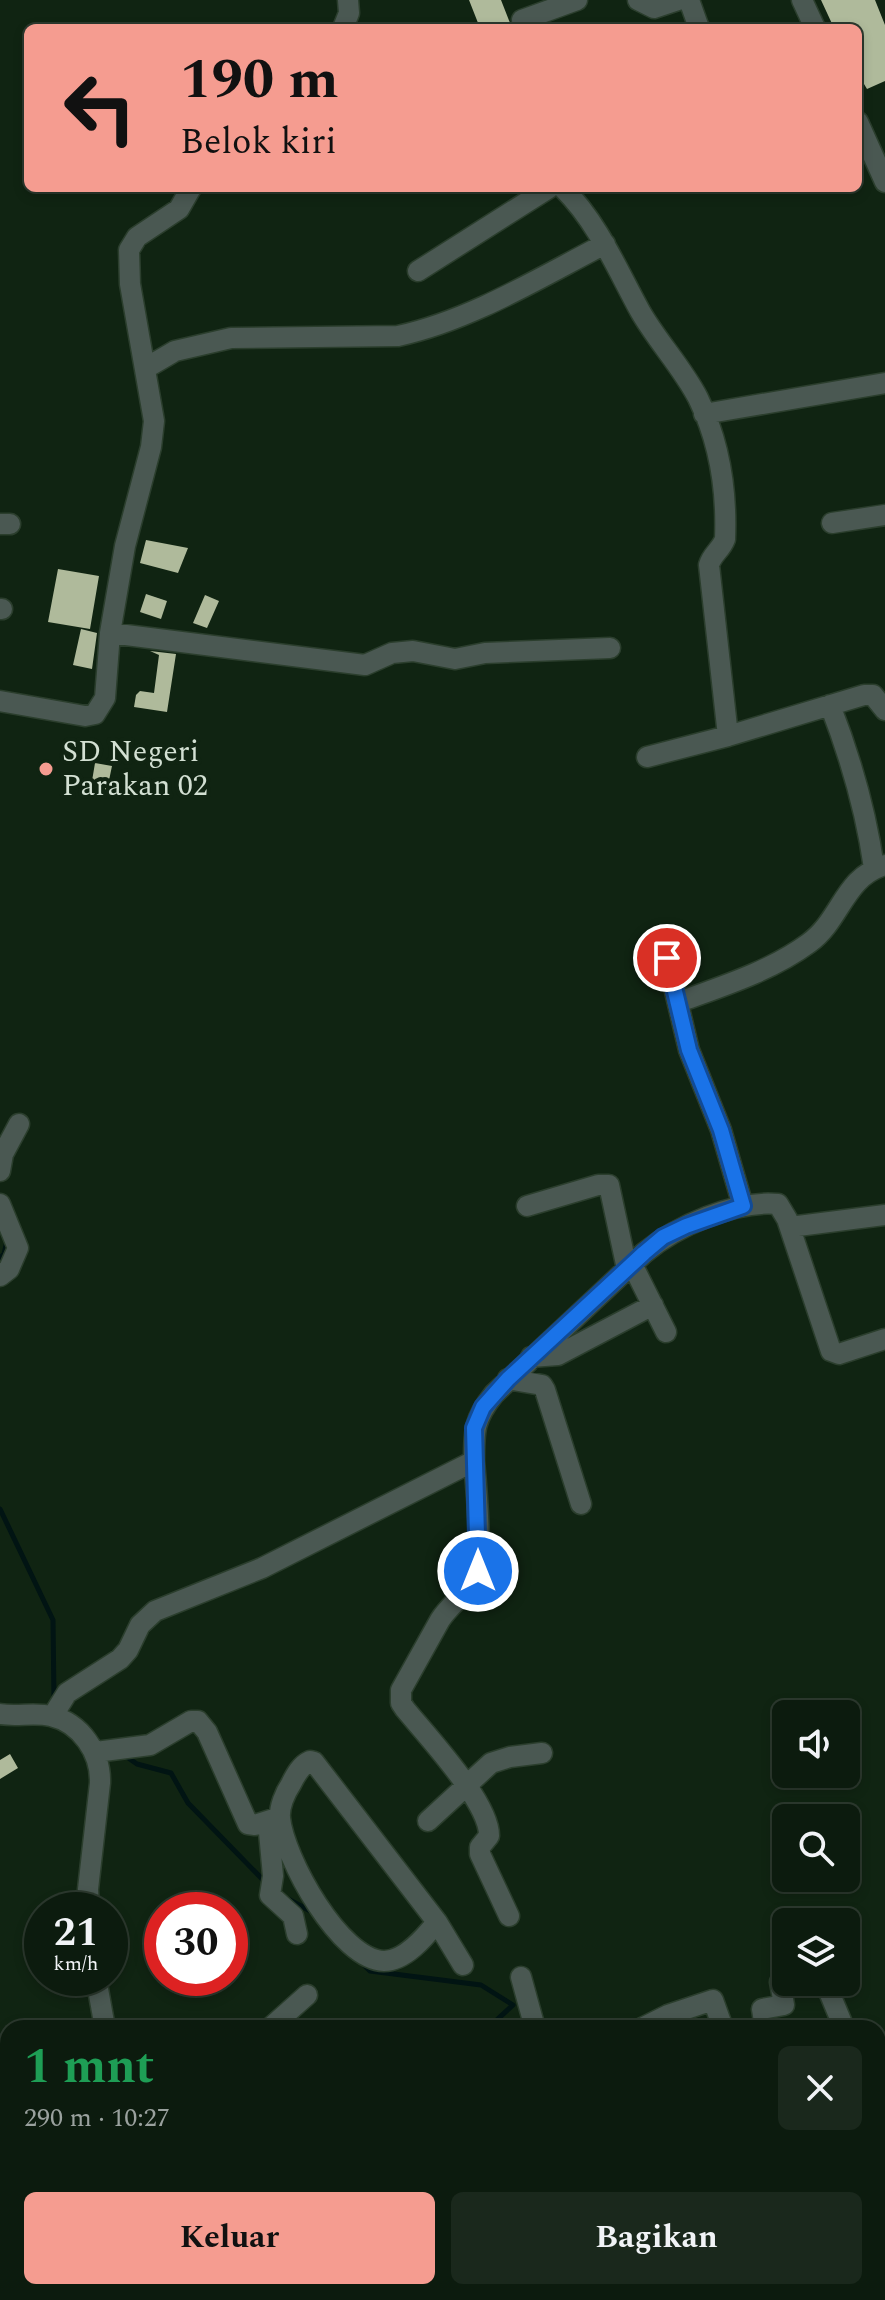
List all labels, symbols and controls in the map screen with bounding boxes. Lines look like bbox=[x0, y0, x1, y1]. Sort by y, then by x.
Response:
text: 190 m bbox=[180, 38, 339, 123]
icon: left bbox=[48, 56, 152, 160]
text: Belok kiri bbox=[180, 115, 337, 170]
place label: SD Negeri Parakan 02 bbox=[62, 729, 208, 809]
marker: SD Negeri Parakan 02 bbox=[37, 760, 55, 778]
pin bbox=[633, 924, 701, 992]
icon: arrive bbox=[645, 936, 689, 980]
position arrow bbox=[436, 1529, 520, 1613]
map controls bbox=[772, 1700, 860, 1996]
button: sound bbox=[772, 1700, 860, 1788]
button: search bbox=[772, 1804, 860, 1892]
speed limit sign: 30 bbox=[144, 1892, 248, 1996]
text: 21 bbox=[54, 1903, 98, 1964]
button: layers bbox=[772, 1908, 860, 1996]
text: km/h bbox=[54, 1949, 99, 1979]
text: 1 mnt bbox=[24, 2031, 154, 2104]
button: close bbox=[778, 2046, 862, 2130]
text: 290 m · 10:27 bbox=[24, 2098, 170, 2138]
button: Keluar bbox=[24, 2192, 435, 2284]
button: Bagikan bbox=[451, 2192, 862, 2284]

